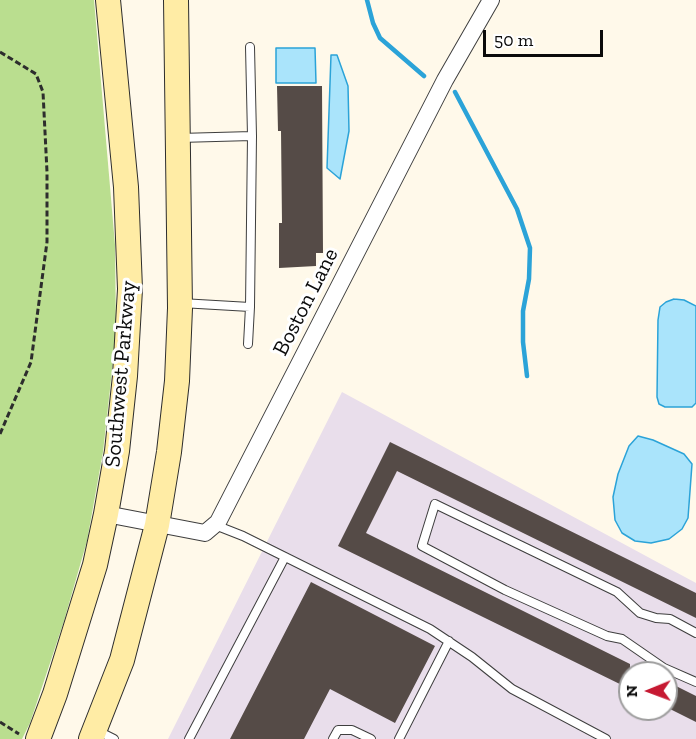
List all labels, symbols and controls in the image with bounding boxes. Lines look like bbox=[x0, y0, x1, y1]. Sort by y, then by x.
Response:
scale bar bbox=[486, 18, 606, 56]
text: 50 m bbox=[494, 29, 533, 51]
street label: Boston Lane bbox=[268, 244, 344, 360]
street label: Southwest Parkway bbox=[100, 280, 142, 468]
north arrow bbox=[618, 661, 678, 721]
text: N bbox=[622, 685, 641, 698]

